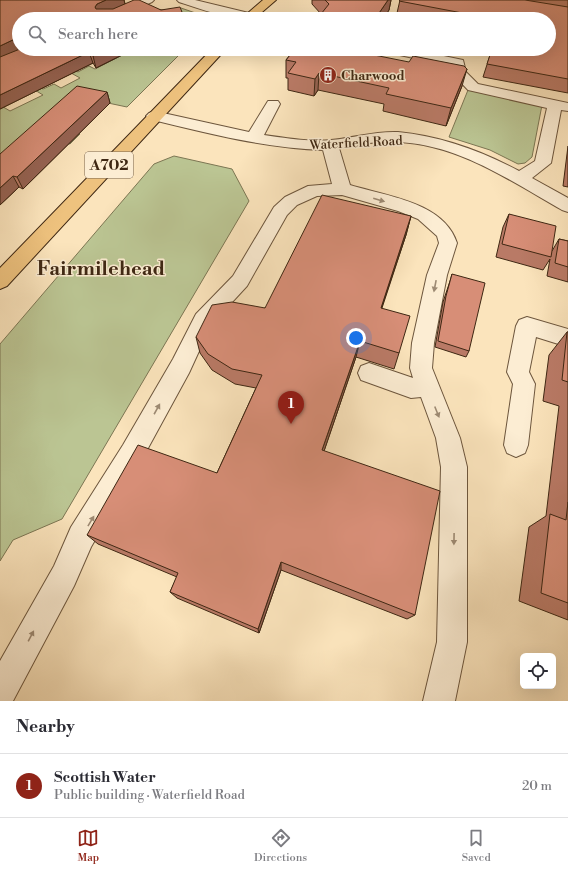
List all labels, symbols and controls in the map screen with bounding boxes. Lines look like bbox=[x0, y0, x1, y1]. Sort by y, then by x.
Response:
search box bbox=[12, 12, 556, 56]
icon: search bbox=[26, 23, 48, 45]
text: Search here bbox=[58, 25, 138, 44]
building icon: Charwood bbox=[318, 65, 338, 85]
place label: Charwood bbox=[341, 68, 405, 84]
street label: Waterfield Road bbox=[308, 133, 404, 153]
road number: A702 bbox=[85, 152, 133, 178]
one-way arrow bbox=[373, 197, 385, 203]
district label: Fairmilehead bbox=[37, 257, 166, 282]
one-way arrow bbox=[431, 279, 437, 292]
your location bbox=[346, 328, 366, 348]
pin: 1 bbox=[278, 391, 304, 424]
one-way arrow bbox=[153, 403, 160, 415]
one-way arrow bbox=[434, 406, 440, 417]
one-way arrow bbox=[87, 515, 94, 527]
one-way arrow bbox=[451, 533, 457, 546]
one-way arrow bbox=[28, 631, 34, 642]
map controls bbox=[520, 653, 556, 689]
button: locate bbox=[520, 653, 556, 689]
text: Nearby bbox=[16, 716, 75, 738]
text: Scottish Water bbox=[54, 768, 156, 787]
text: 1 bbox=[26, 778, 32, 794]
text: 20 m bbox=[522, 778, 552, 794]
text: Public building · Waterfield Road bbox=[54, 787, 245, 803]
tab: Map bbox=[77, 827, 99, 865]
tab: Directions bbox=[254, 827, 307, 865]
tab: Saved bbox=[462, 827, 491, 865]

